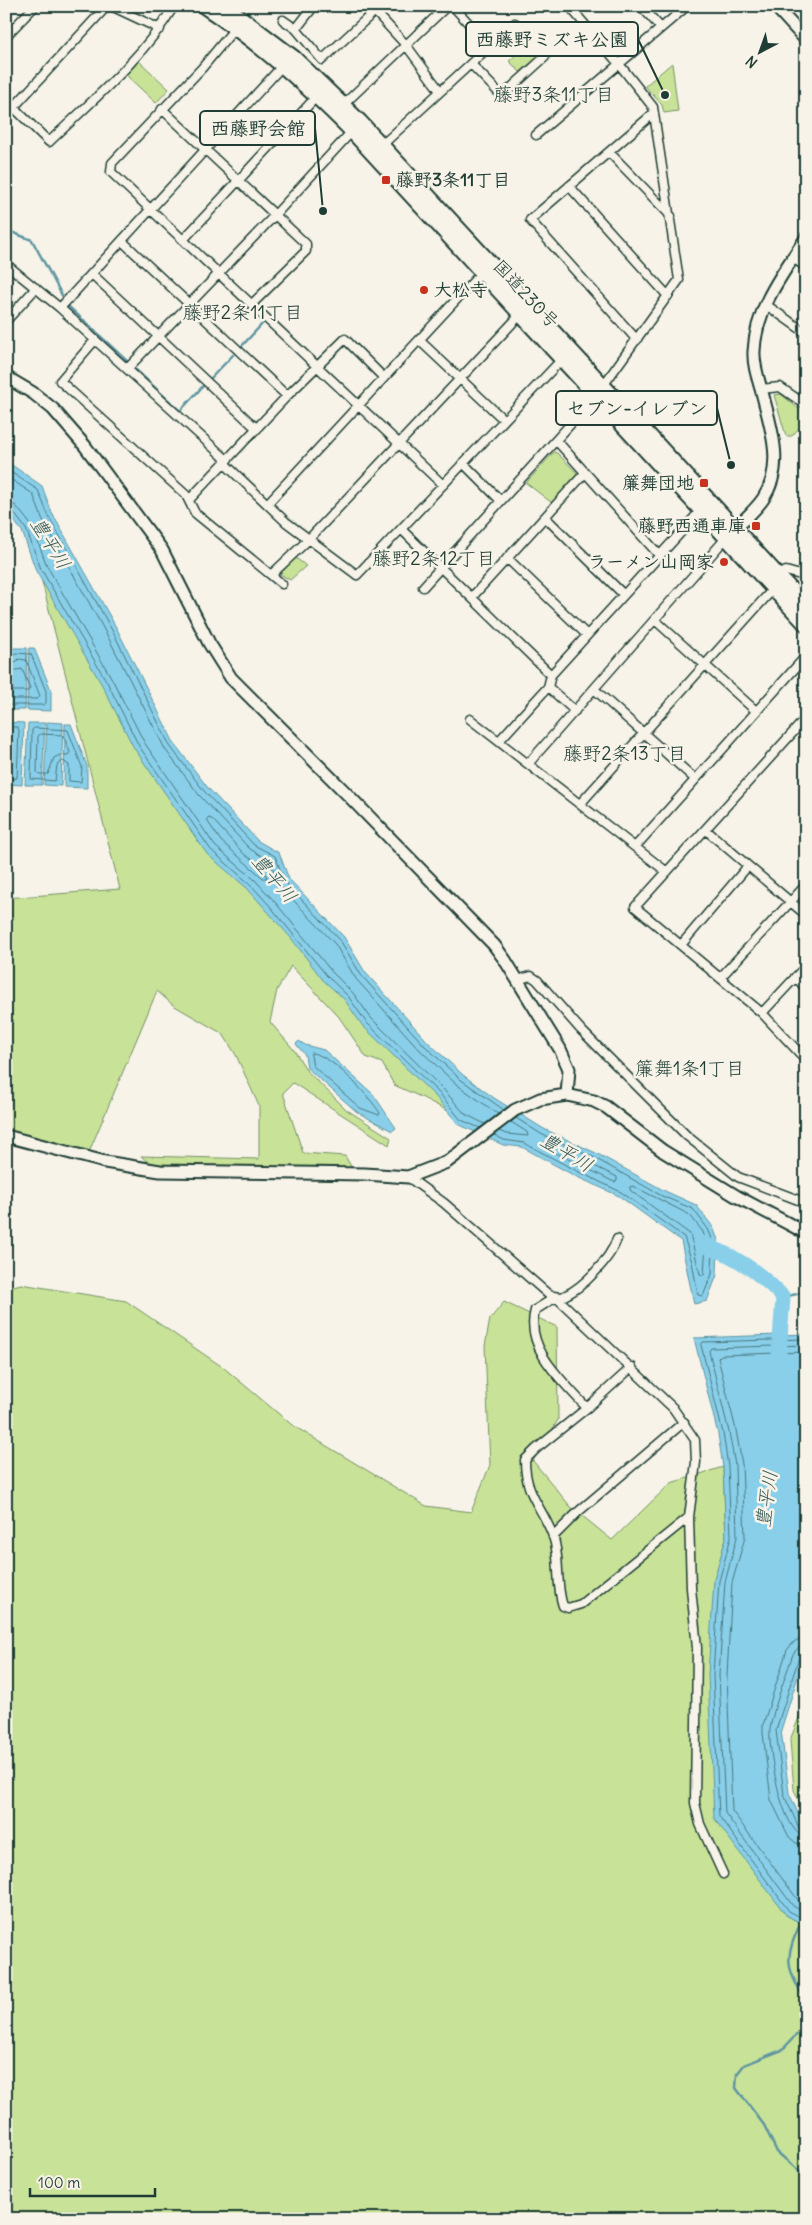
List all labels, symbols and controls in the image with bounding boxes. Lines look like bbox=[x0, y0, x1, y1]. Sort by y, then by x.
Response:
callout: 西藤野ミズキ公園 bbox=[466, 22, 638, 56]
text: 西藤野ミズキ公園 bbox=[476, 27, 628, 51]
north arrow bbox=[734, 28, 784, 78]
text: N bbox=[742, 52, 761, 72]
district label: 藤野3条11丁目 bbox=[494, 82, 614, 106]
callout: 西藤野会館 bbox=[200, 111, 315, 145]
text: 西藤野会館 bbox=[210, 116, 306, 140]
place label: 藤野3条11丁目 bbox=[396, 168, 511, 191]
marker: 藤野3条11丁目 bbox=[380, 174, 392, 186]
street label: 国道230号 bbox=[489, 254, 564, 333]
place label: 大松寺 bbox=[434, 278, 488, 301]
marker: 大松寺 bbox=[418, 284, 430, 296]
district label: 藤野2条11丁目 bbox=[183, 300, 303, 324]
callout: セブン-イレブン bbox=[556, 391, 717, 425]
text: セブン-イレブン bbox=[566, 396, 708, 420]
place label: 簾舞団地 bbox=[622, 471, 694, 494]
marker: 簾舞団地 bbox=[698, 477, 710, 489]
water label: 豊平川 bbox=[26, 512, 76, 574]
place label: 藤野西通車庫 bbox=[638, 514, 746, 537]
marker: 藤野西通車庫 bbox=[750, 520, 762, 532]
district label: 藤野2条12丁目 bbox=[372, 546, 496, 570]
place label: ラーメン山岡家 bbox=[588, 550, 714, 573]
marker: ラーメン山岡家 bbox=[718, 556, 730, 568]
district label: 藤野2条13丁目 bbox=[563, 741, 687, 765]
water label: 豊平川 bbox=[247, 848, 303, 908]
district label: 簾舞1条1丁目 bbox=[635, 1056, 745, 1080]
water label: 豊平川 bbox=[536, 1127, 598, 1177]
water label: 豊平川 bbox=[750, 1469, 782, 1529]
scale bar bbox=[30, 2165, 155, 2197]
text: 100 m bbox=[38, 2173, 80, 2192]

